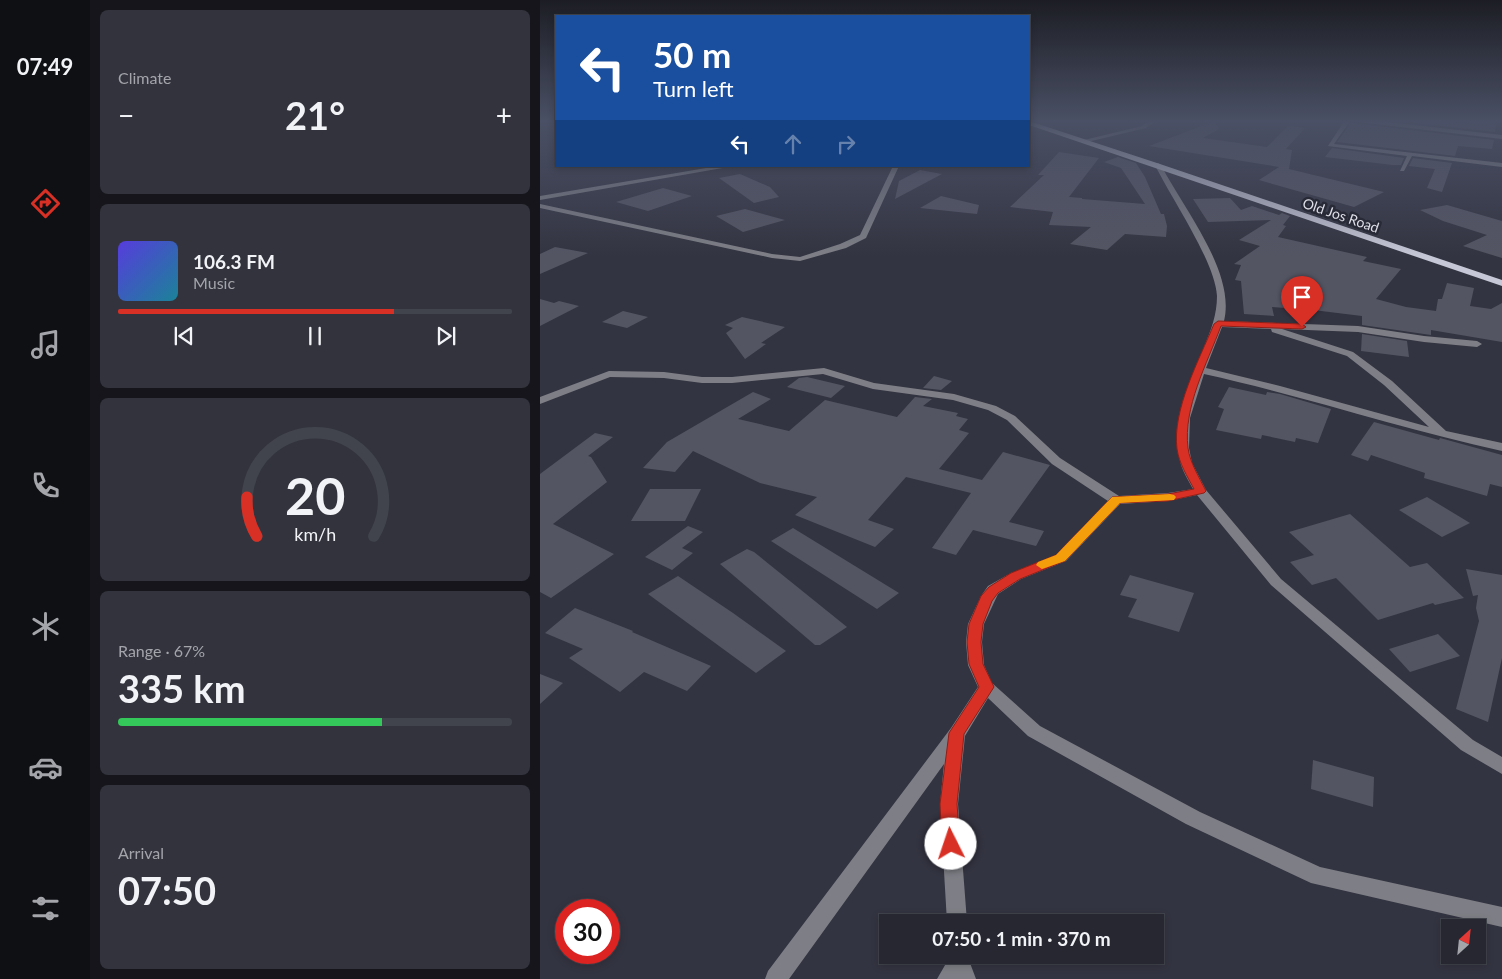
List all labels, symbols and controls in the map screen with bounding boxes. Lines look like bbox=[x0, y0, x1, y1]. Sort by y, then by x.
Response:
text: 50 m bbox=[653, 33, 731, 75]
icon: left bbox=[570, 35, 635, 100]
text: 07:49 bbox=[17, 53, 73, 80]
text: Climate bbox=[118, 68, 171, 87]
text: Turn left bbox=[653, 75, 734, 102]
text: 21° bbox=[285, 92, 345, 138]
text: − bbox=[118, 98, 134, 132]
text: + bbox=[496, 98, 512, 132]
icon: left bbox=[726, 130, 754, 158]
icon: ahead bbox=[779, 130, 807, 158]
icon: right bbox=[832, 130, 860, 158]
icon: directions bbox=[28, 186, 63, 221]
street label: Old Jos Road bbox=[1301, 194, 1381, 236]
text: 106.3 FM bbox=[193, 250, 275, 273]
text: Music bbox=[193, 273, 235, 292]
pin bbox=[1281, 276, 1323, 327]
icon: arrive bbox=[1288, 283, 1316, 311]
icon: previous bbox=[170, 322, 198, 350]
icon: pause bbox=[301, 322, 329, 350]
icon: next bbox=[432, 322, 460, 350]
icon: music bbox=[28, 327, 63, 362]
text: 20 bbox=[285, 464, 345, 526]
icon: phone bbox=[28, 468, 63, 503]
text: km/h bbox=[294, 523, 336, 545]
icon: climate bbox=[28, 609, 63, 644]
text: Range · 67% bbox=[118, 641, 205, 660]
text: 335 km bbox=[118, 665, 246, 711]
icon: car bbox=[28, 750, 63, 785]
position arrow bbox=[924, 817, 976, 869]
text: Arrival bbox=[118, 843, 164, 862]
text: 07:50 bbox=[118, 867, 216, 913]
icon: filters bbox=[28, 891, 63, 926]
speed limit sign: 30 bbox=[555, 899, 620, 964]
north arrow bbox=[1441, 919, 1486, 964]
map controls bbox=[1441, 919, 1486, 964]
text: 07:50 · 1 min · 370 m bbox=[932, 927, 1111, 950]

